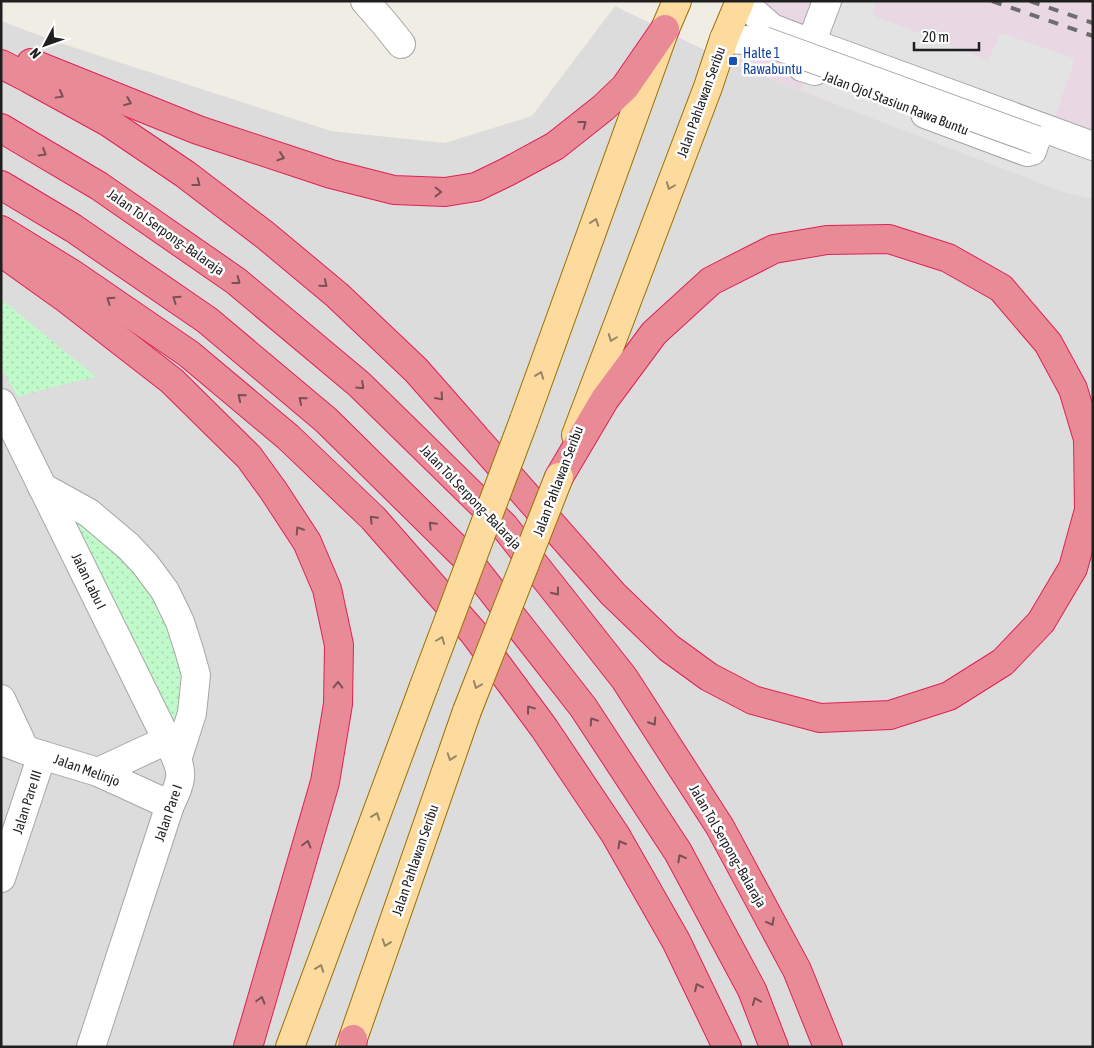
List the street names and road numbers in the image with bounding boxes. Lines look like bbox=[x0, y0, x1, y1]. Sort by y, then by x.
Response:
street label: Jalan Pahlawan Seribu bbox=[674, 45, 728, 159]
street label: Jalan Ojol Stasiun Rawa Buntu bbox=[821, 68, 971, 138]
street label: Jalan Tol Serpong–Balaraja bbox=[105, 186, 227, 278]
street label: Jalan Pahlawan Seribu bbox=[530, 424, 586, 538]
street label: Jalan Tol Serpong–Balaraja bbox=[417, 441, 525, 553]
street label: Jalan Labu I bbox=[68, 550, 110, 612]
street label: Jalan Melinjo bbox=[52, 751, 122, 789]
street label: Jalan Pare III bbox=[9, 768, 45, 836]
street label: Jalan Tol Serpong–Balaraja bbox=[686, 782, 770, 910]
street label: Jalan Pare I bbox=[151, 783, 185, 843]
street label: Jalan Pahlawan Seribu bbox=[388, 802, 442, 918]

